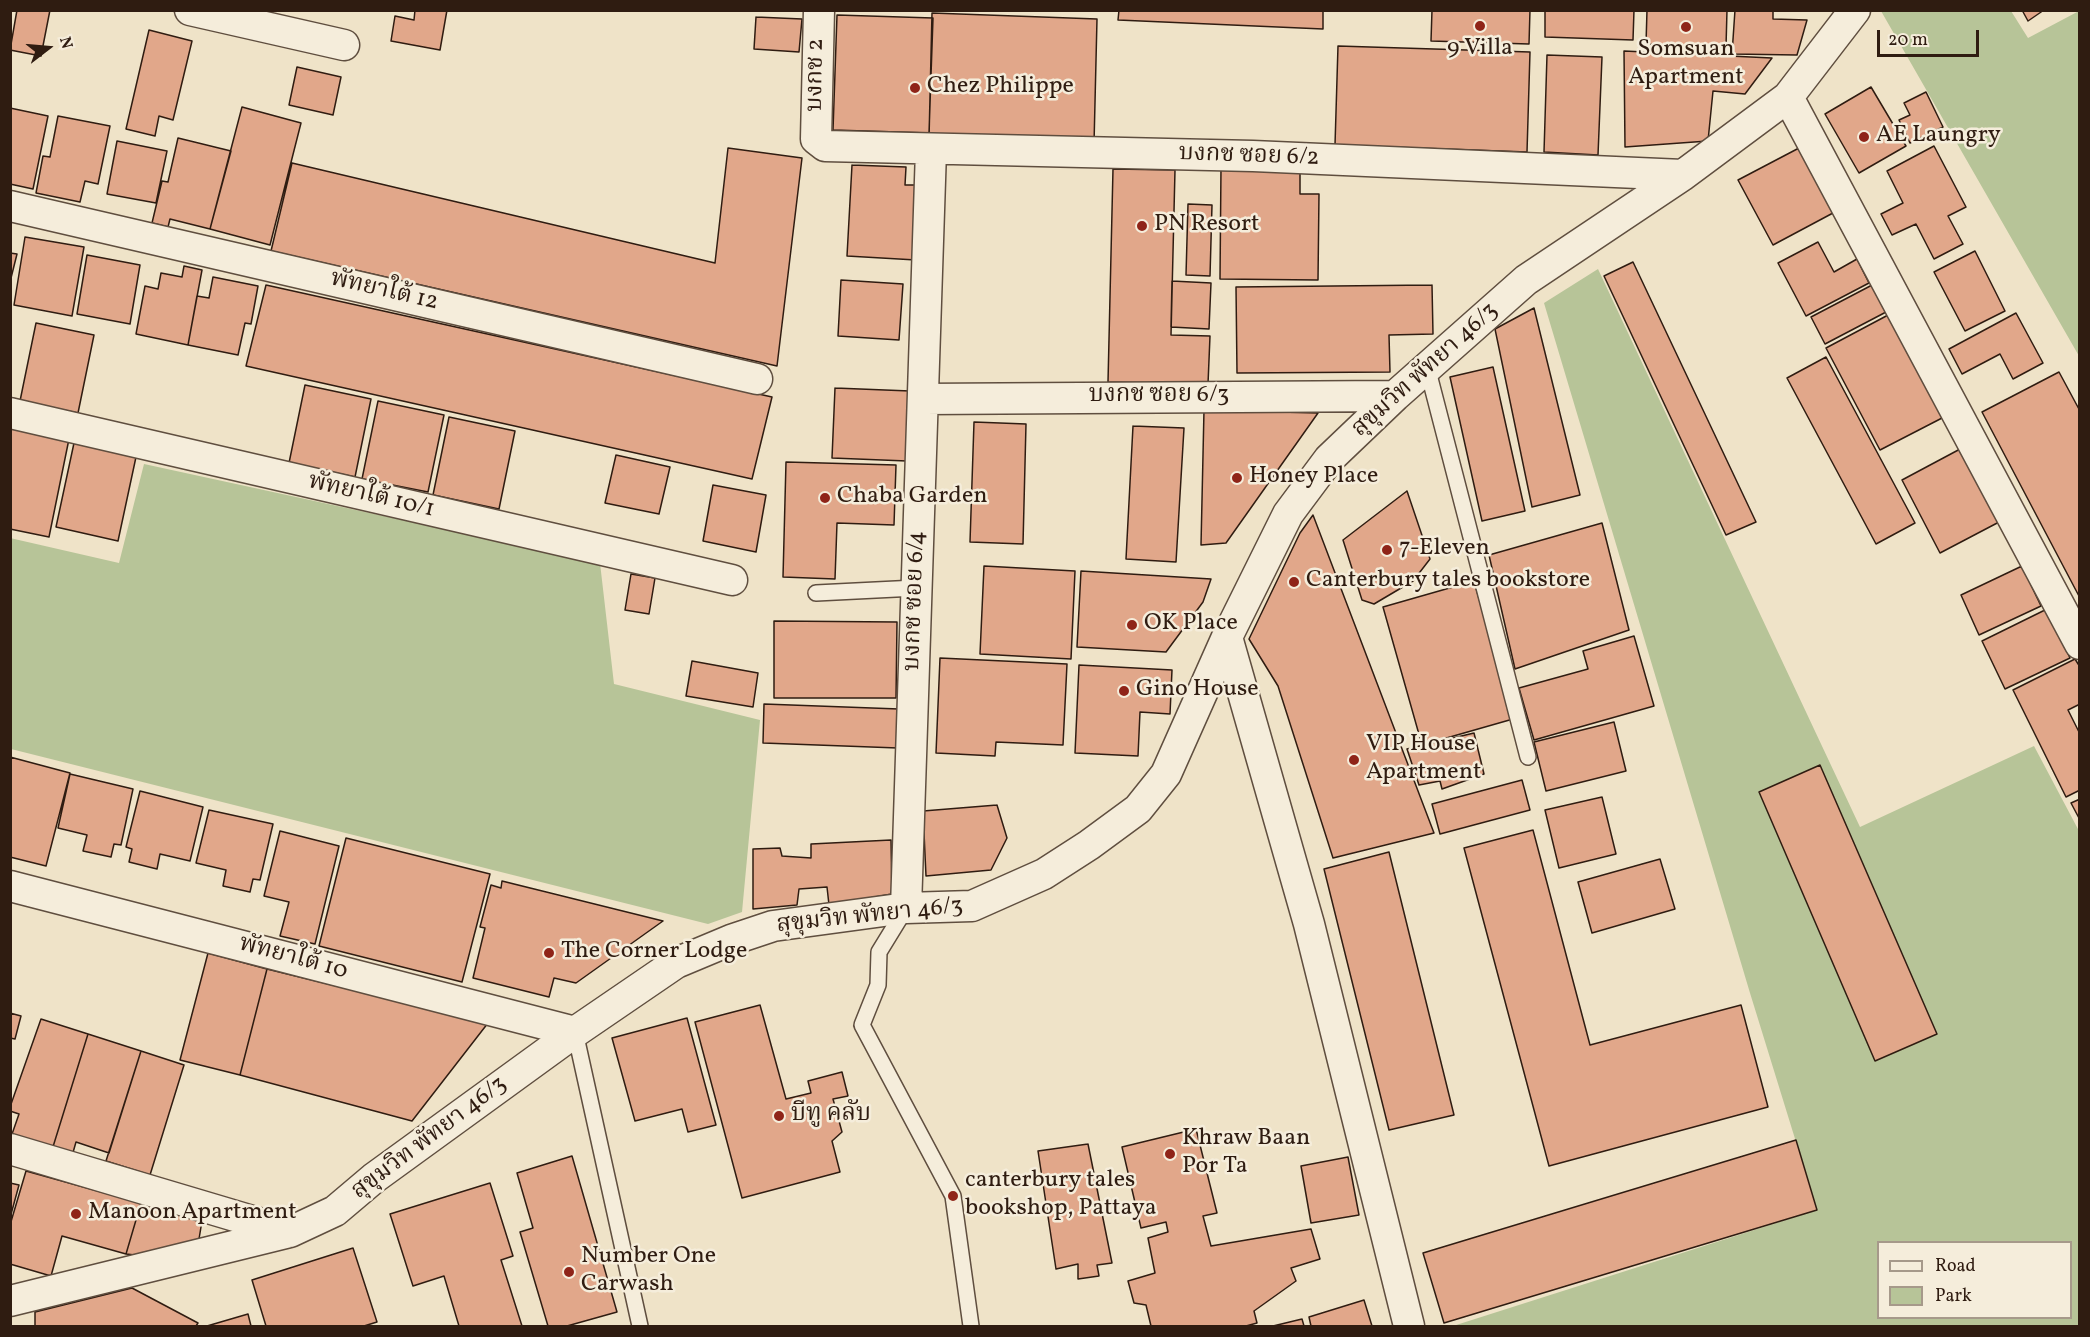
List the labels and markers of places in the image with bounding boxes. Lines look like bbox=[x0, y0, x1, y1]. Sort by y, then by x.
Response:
marker: 9 Villa bbox=[1473, 19, 1487, 33]
marker: Somsuan Apartment bbox=[1679, 20, 1693, 34]
place label: 9 Villa bbox=[1447, 36, 1513, 64]
place label: Somsuan Apartment bbox=[1628, 37, 1744, 93]
place label: Chez Philippe bbox=[927, 74, 1074, 102]
marker: Chez Philippe bbox=[908, 81, 922, 95]
place label: AE Laungry bbox=[1876, 123, 2001, 151]
marker: AE Laungry bbox=[1857, 130, 1871, 144]
place label: PN Resort bbox=[1154, 212, 1259, 240]
marker: PN Resort bbox=[1135, 219, 1149, 233]
place label: Honey Place bbox=[1249, 464, 1378, 492]
marker: Honey Place bbox=[1230, 471, 1244, 485]
place label: Chaba Garden bbox=[837, 484, 988, 512]
marker: Chaba Garden bbox=[818, 491, 832, 505]
place label: 7-Eleven bbox=[1399, 536, 1490, 564]
marker: 7-Eleven bbox=[1380, 543, 1394, 557]
place label: Canterbury tales bookstore bbox=[1306, 568, 1590, 596]
marker: Canterbury tales bookstore bbox=[1287, 575, 1301, 589]
place label: OK Place bbox=[1144, 611, 1238, 639]
marker: OK Place bbox=[1125, 618, 1139, 632]
place label: Gino House bbox=[1136, 677, 1259, 705]
marker: Gino House bbox=[1117, 684, 1131, 698]
place label: VIP House Apartment bbox=[1366, 732, 1481, 788]
marker: VIP House Apartment bbox=[1347, 753, 1361, 767]
place label: The Corner Lodge bbox=[561, 939, 747, 967]
marker: The Corner Lodge bbox=[542, 946, 556, 960]
place label: บีทู คลับ bbox=[791, 1102, 871, 1130]
marker: บีทู คลับ bbox=[772, 1109, 786, 1123]
place label: Khraw Baan Por Ta bbox=[1182, 1126, 1310, 1182]
marker: Khraw Baan Por Ta bbox=[1163, 1147, 1177, 1161]
place label: canterbury tales bookshop, Pattaya bbox=[965, 1168, 1157, 1224]
marker: canterbury tales bookshop, Pattaya bbox=[946, 1189, 960, 1203]
place label: Manoon Apartment bbox=[88, 1200, 297, 1228]
marker: Manoon Apartment bbox=[69, 1207, 83, 1221]
place label: Number One Carwash bbox=[581, 1244, 716, 1300]
marker: Number One Carwash bbox=[562, 1265, 576, 1279]

